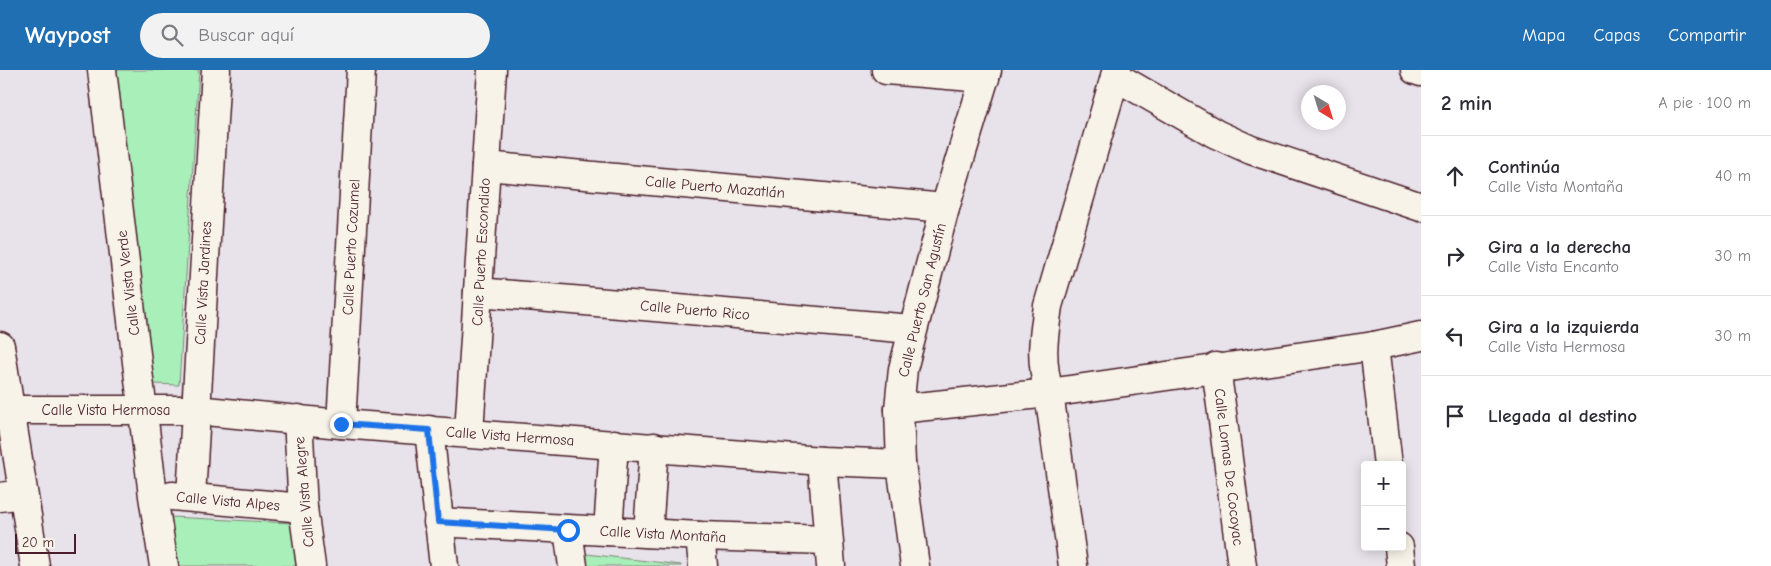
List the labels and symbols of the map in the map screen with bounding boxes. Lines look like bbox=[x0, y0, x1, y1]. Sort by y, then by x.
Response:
north arrow bbox=[1301, 85, 1346, 130]
street label: Calle Puerto Mazatlán bbox=[644, 172, 786, 202]
street label: Calle Puerto Escondido bbox=[468, 177, 494, 327]
street label: Calle Puerto Cozumel bbox=[338, 178, 364, 316]
street label: Calle Vista Jardines bbox=[191, 221, 215, 345]
street label: Calle Puerto San Agustín bbox=[894, 221, 950, 379]
street label: Calle Vista Verde bbox=[113, 229, 143, 337]
street label: Calle Puerto Rico bbox=[639, 296, 751, 324]
street label: Calle Lomas De Cocoyac bbox=[1210, 387, 1248, 547]
street label: Calle Vista Hermosa bbox=[42, 401, 170, 419]
route end bbox=[330, 413, 353, 436]
street label: Calle Vista Hermosa bbox=[445, 423, 575, 449]
street label: Calle Vista Alegre bbox=[290, 435, 318, 548]
street label: Calle Vista Alpes bbox=[175, 487, 281, 515]
route start bbox=[557, 519, 580, 542]
street label: Calle Vista Montaña bbox=[599, 522, 727, 546]
scale bar bbox=[15, 531, 76, 554]

